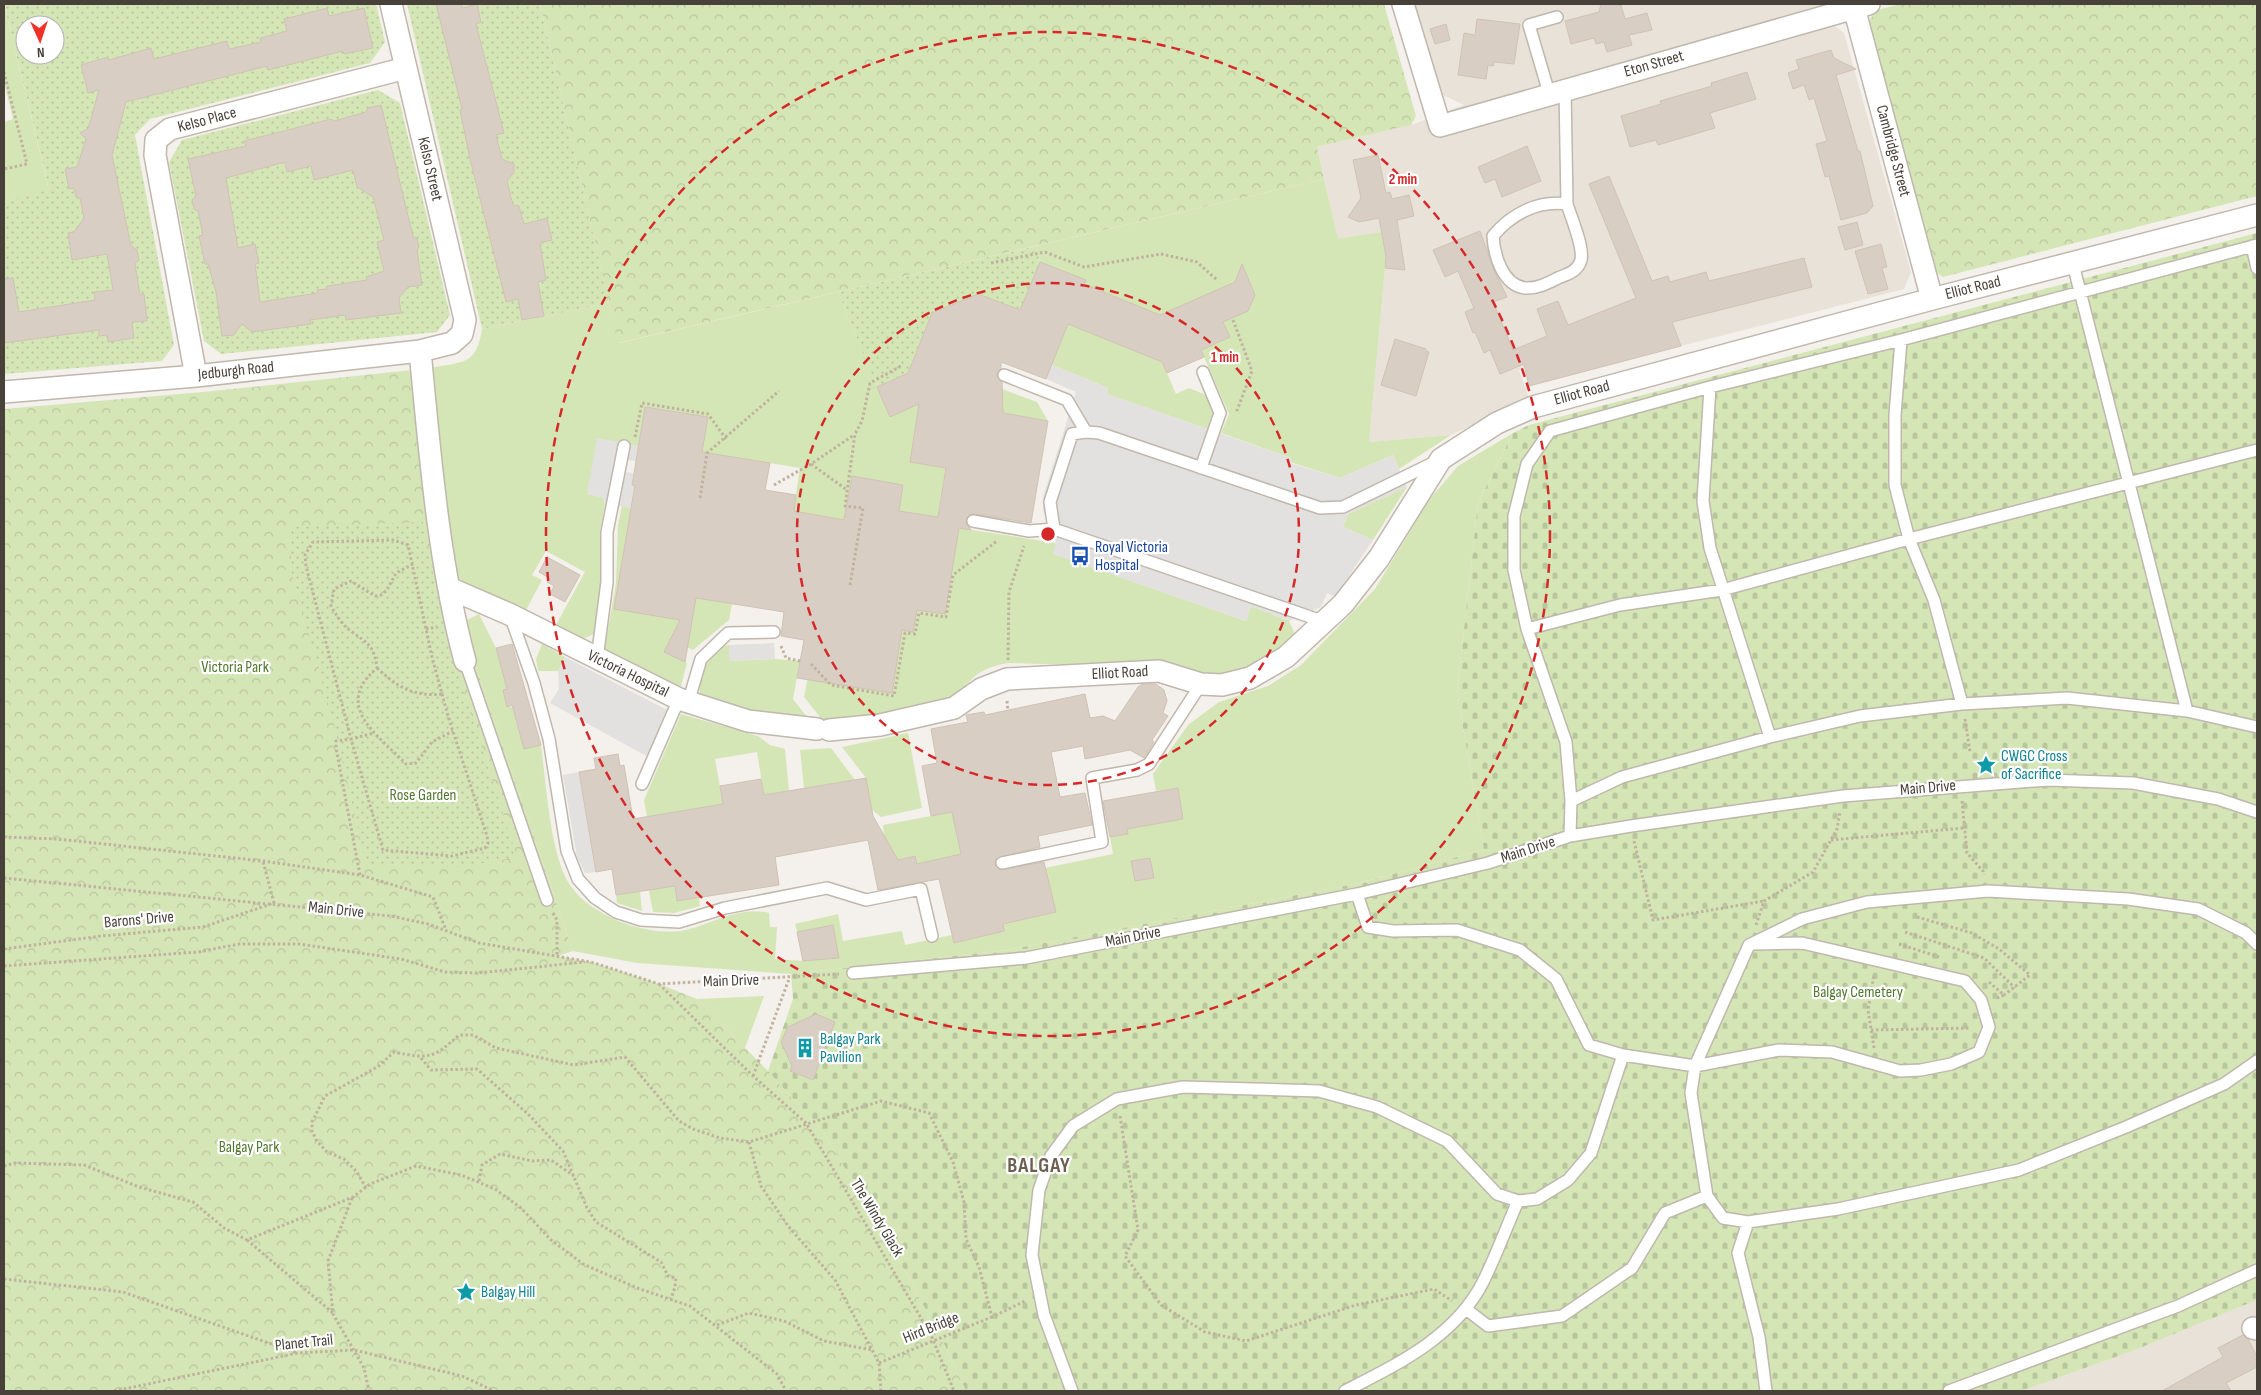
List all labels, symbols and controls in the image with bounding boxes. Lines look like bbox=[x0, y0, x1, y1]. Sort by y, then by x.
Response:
north arrow bbox=[15, 15, 65, 65]
text: N bbox=[36, 44, 45, 61]
street label: Eton Street bbox=[1622, 46, 1686, 82]
street label: Kelso Place bbox=[176, 103, 238, 137]
street label: Cambridge Street bbox=[1872, 103, 1914, 199]
street label: Kelso Street bbox=[413, 135, 447, 203]
text: 2 min bbox=[1389, 170, 1417, 189]
street label: Elliot Road bbox=[1943, 272, 2003, 304]
text: 1 min bbox=[1211, 348, 1239, 367]
street label: Jedburgh Road bbox=[196, 358, 275, 385]
street label: Elliot Road bbox=[1552, 377, 1612, 409]
centre of rings bbox=[1039, 525, 1057, 543]
place label: Royal Victoria Hospital bbox=[1095, 538, 1168, 575]
bus stop icon: Royal Victoria Hospital bbox=[1069, 545, 1091, 567]
street label: Victoria Hospital bbox=[584, 646, 672, 702]
park label: Victoria Park bbox=[201, 658, 269, 677]
street label: Elliot Road bbox=[1091, 662, 1149, 684]
place label: CWGC Cross of Sacrifice bbox=[2001, 747, 2068, 784]
place icon: CWGC Cross of Sacrifice bbox=[1975, 754, 1997, 776]
street label: Main Drive bbox=[1899, 776, 1957, 800]
park label: Rose Garden bbox=[390, 786, 456, 805]
street label: Main Drive bbox=[1498, 832, 1558, 868]
street label: Main Drive bbox=[307, 898, 365, 922]
street label: Barons' Drive bbox=[103, 907, 175, 933]
street label: Main Drive bbox=[1104, 922, 1162, 952]
street label: Main Drive bbox=[703, 971, 759, 991]
park label: Balgay Cemetery bbox=[1813, 983, 1903, 1002]
place label: Balgay Park Pavilion bbox=[820, 1030, 881, 1067]
building icon: Balgay Park Pavilion bbox=[794, 1037, 816, 1059]
park label: Balgay Park bbox=[219, 1138, 279, 1157]
district label: BALGAY bbox=[1007, 1153, 1071, 1178]
street label: The Windy Glack bbox=[846, 1176, 908, 1260]
place icon: Balgay Hill bbox=[455, 1281, 477, 1303]
place label: Balgay Hill bbox=[481, 1283, 535, 1302]
street label: Hird Bridge bbox=[900, 1308, 962, 1348]
street label: Planet Trail bbox=[274, 1331, 334, 1355]

